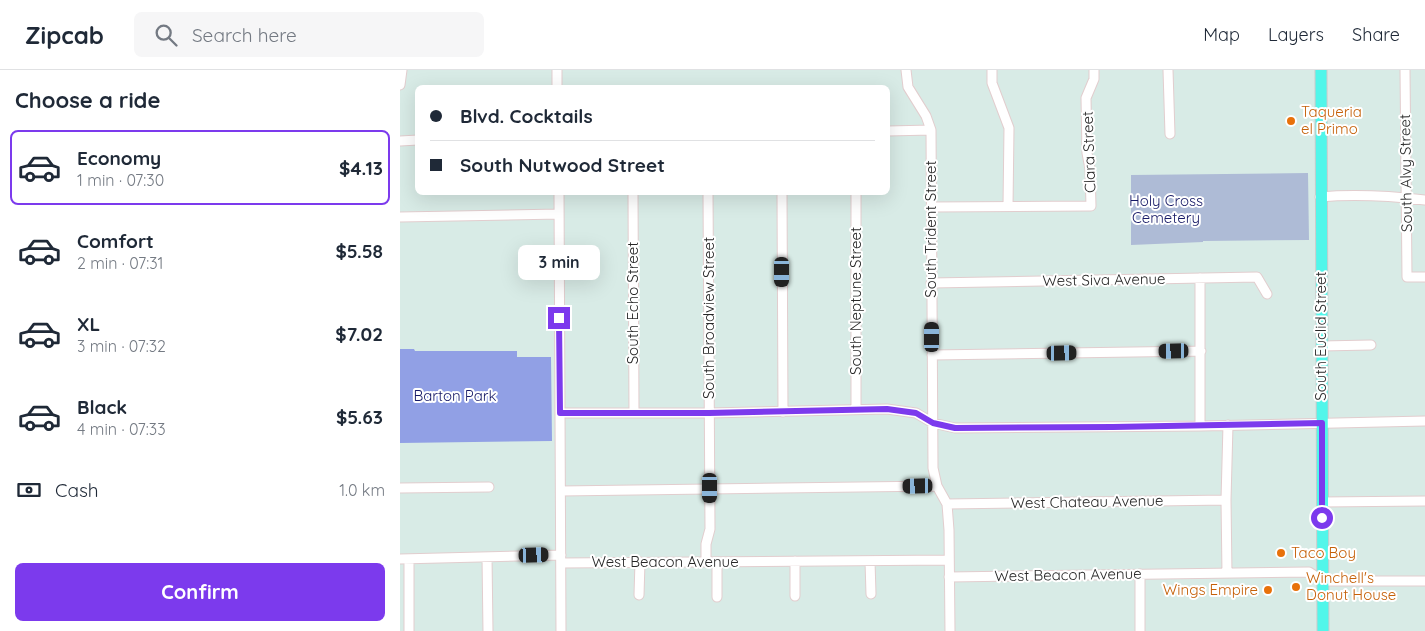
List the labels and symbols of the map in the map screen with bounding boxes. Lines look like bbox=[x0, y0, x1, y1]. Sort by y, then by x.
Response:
place label: Taqueria el Primo bbox=[1301, 102, 1362, 138]
street label: Clara Street bbox=[1078, 111, 1099, 193]
street label: South Alvy Street bbox=[1395, 114, 1416, 232]
marker: Taqueria el Primo bbox=[1285, 115, 1297, 127]
street label: South Trident Street bbox=[921, 160, 940, 298]
park label: Holy Cross Cemetery bbox=[1129, 191, 1203, 227]
street label: South Neptune Street bbox=[846, 227, 865, 375]
street label: South Broadview Street bbox=[699, 237, 718, 399]
street label: South Echo Street bbox=[623, 242, 642, 364]
callout: 3 min bbox=[518, 246, 600, 280]
car bbox=[774, 257, 789, 287]
street label: West Siva Avenue bbox=[1042, 269, 1166, 290]
street label: South Euclid Street bbox=[1311, 271, 1330, 401]
route end bbox=[548, 307, 570, 329]
car bbox=[924, 322, 939, 352]
car bbox=[1158, 343, 1189, 359]
car bbox=[1046, 345, 1077, 361]
park label: Barton Park bbox=[413, 386, 497, 405]
car bbox=[702, 473, 717, 503]
car bbox=[902, 478, 933, 494]
street label: West Chateau Avenue bbox=[1010, 491, 1164, 512]
route start bbox=[1311, 507, 1333, 529]
place label: Taco Boy bbox=[1291, 543, 1356, 562]
car bbox=[518, 547, 549, 563]
marker: Taco Boy bbox=[1275, 547, 1287, 559]
street label: West Beacon Avenue bbox=[591, 552, 739, 571]
street label: West Beacon Avenue bbox=[994, 564, 1142, 585]
place label: Winchell's Donut House bbox=[1306, 568, 1396, 604]
place label: Wings Empire bbox=[1163, 580, 1258, 599]
marker: Winchell's Donut House bbox=[1290, 581, 1302, 593]
marker: Wings Empire bbox=[1262, 584, 1274, 596]

